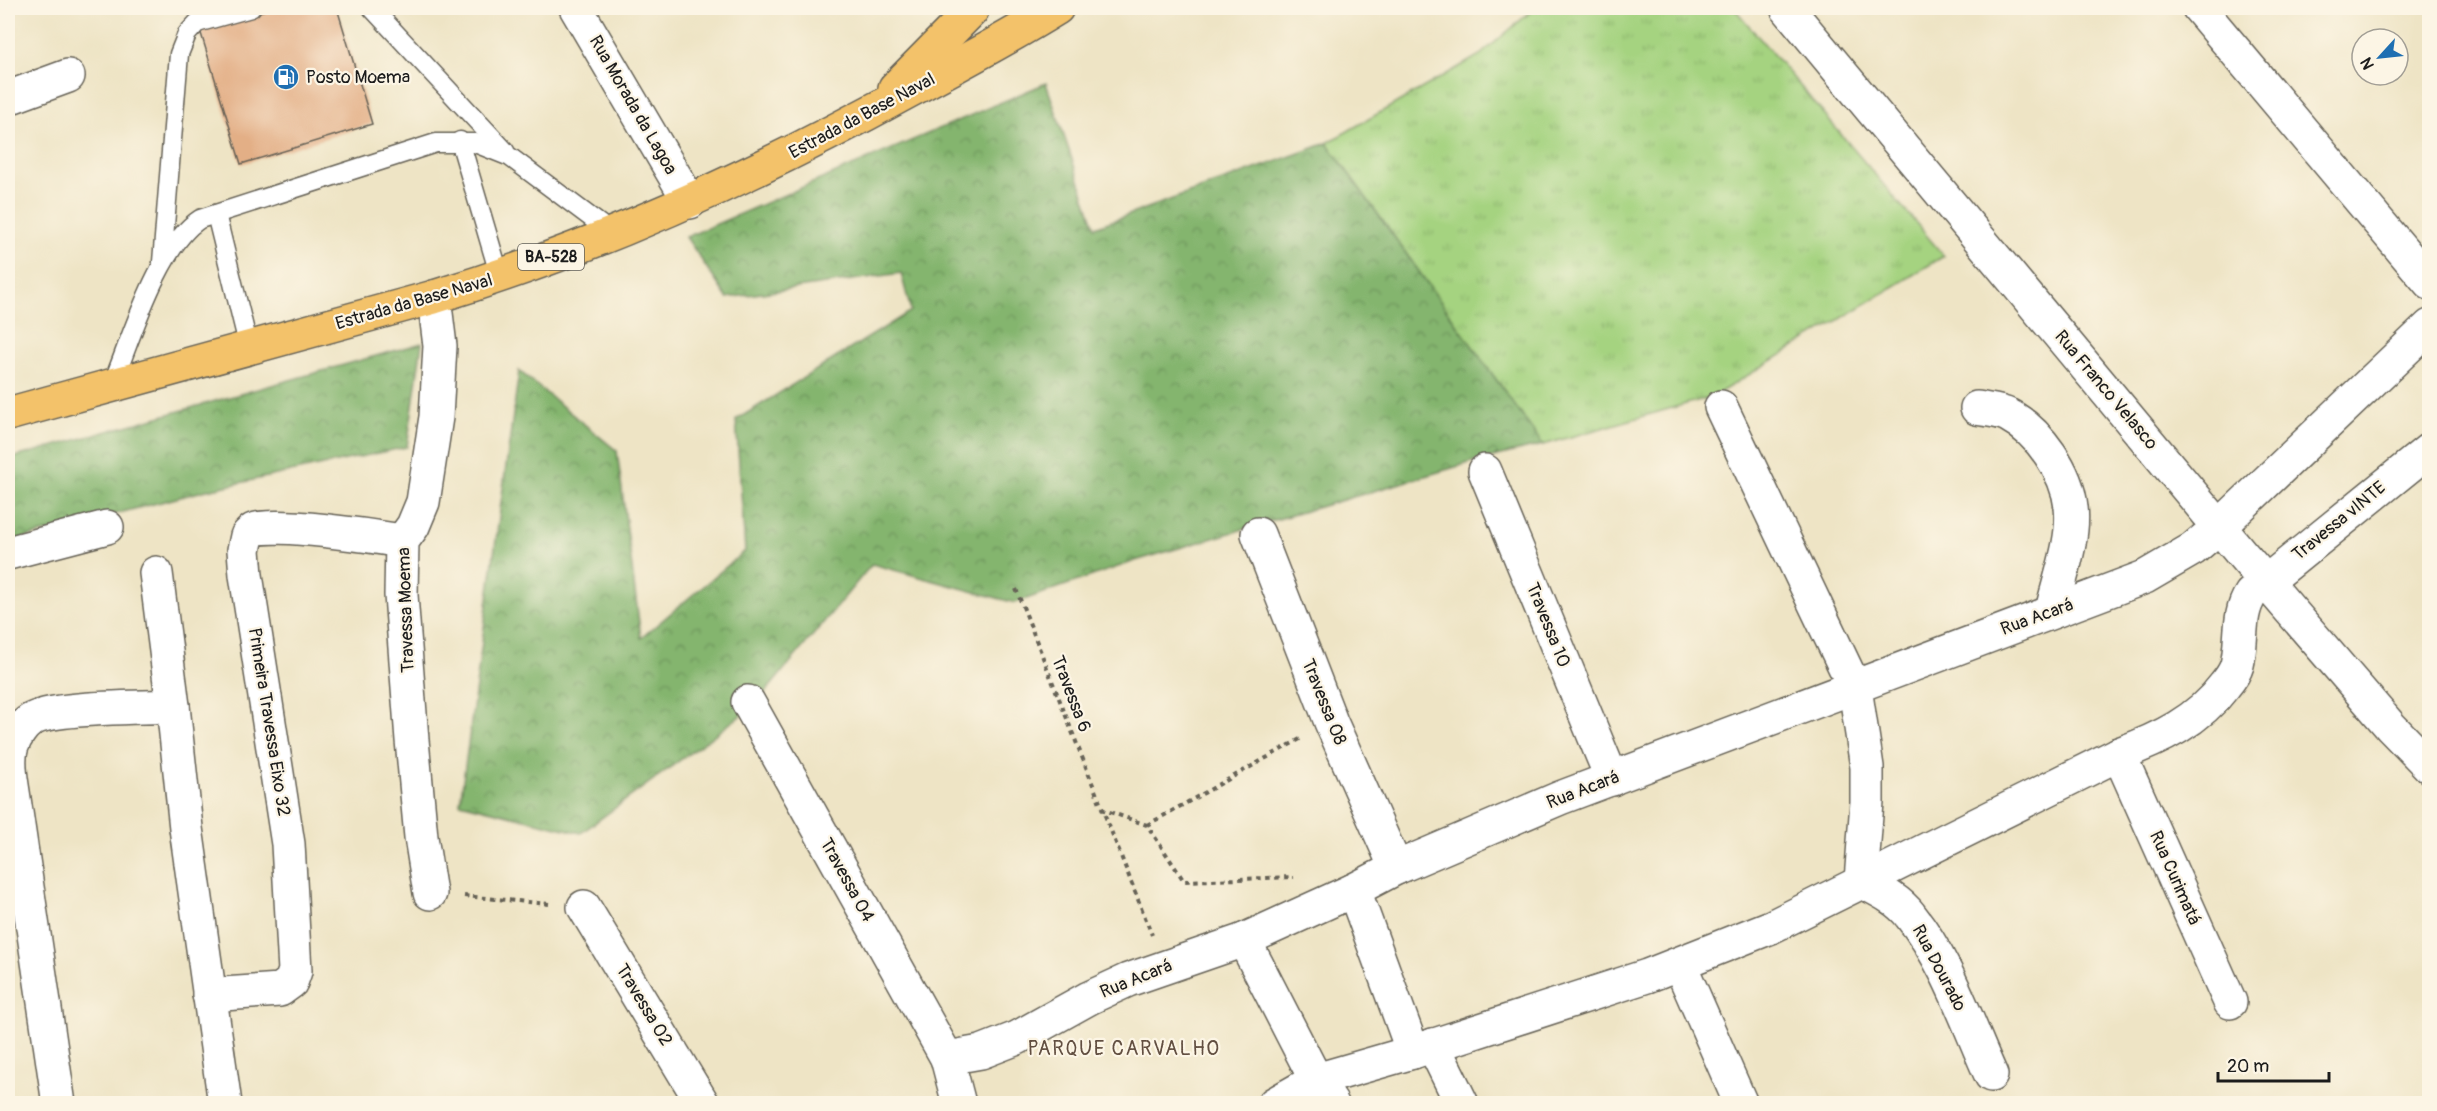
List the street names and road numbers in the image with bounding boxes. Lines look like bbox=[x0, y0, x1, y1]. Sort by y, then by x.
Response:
street label: Rua Morada da Lagoa bbox=[584, 31, 682, 179]
street label: Estrada da Base Naval bbox=[785, 68, 939, 164]
road number: BA-528 bbox=[518, 244, 584, 270]
street label: Estrada da Base Naval bbox=[333, 269, 495, 335]
street label: Rua Franco Velasco bbox=[2049, 326, 2163, 455]
street label: Travessa vINTE bbox=[2287, 476, 2391, 566]
street label: Travessa Moema bbox=[392, 547, 420, 673]
street label: Travessa 10 bbox=[1521, 579, 1575, 671]
street label: Rua Acará bbox=[1997, 593, 2077, 641]
street label: Primeira Travessa Eixo 32 bbox=[243, 626, 295, 818]
street label: Travessa 6 bbox=[1046, 652, 1096, 736]
street label: Travessa 08 bbox=[1296, 656, 1352, 748]
street label: Rua Acará bbox=[1544, 766, 1622, 814]
street label: Rua Curimatá bbox=[2144, 827, 2206, 929]
street label: Travessa 04 bbox=[815, 834, 880, 926]
street label: Rua Dourado bbox=[1907, 921, 1972, 1015]
street label: Rua Acará bbox=[1097, 954, 1175, 1004]
street label: Travessa 02 bbox=[610, 960, 678, 1050]

